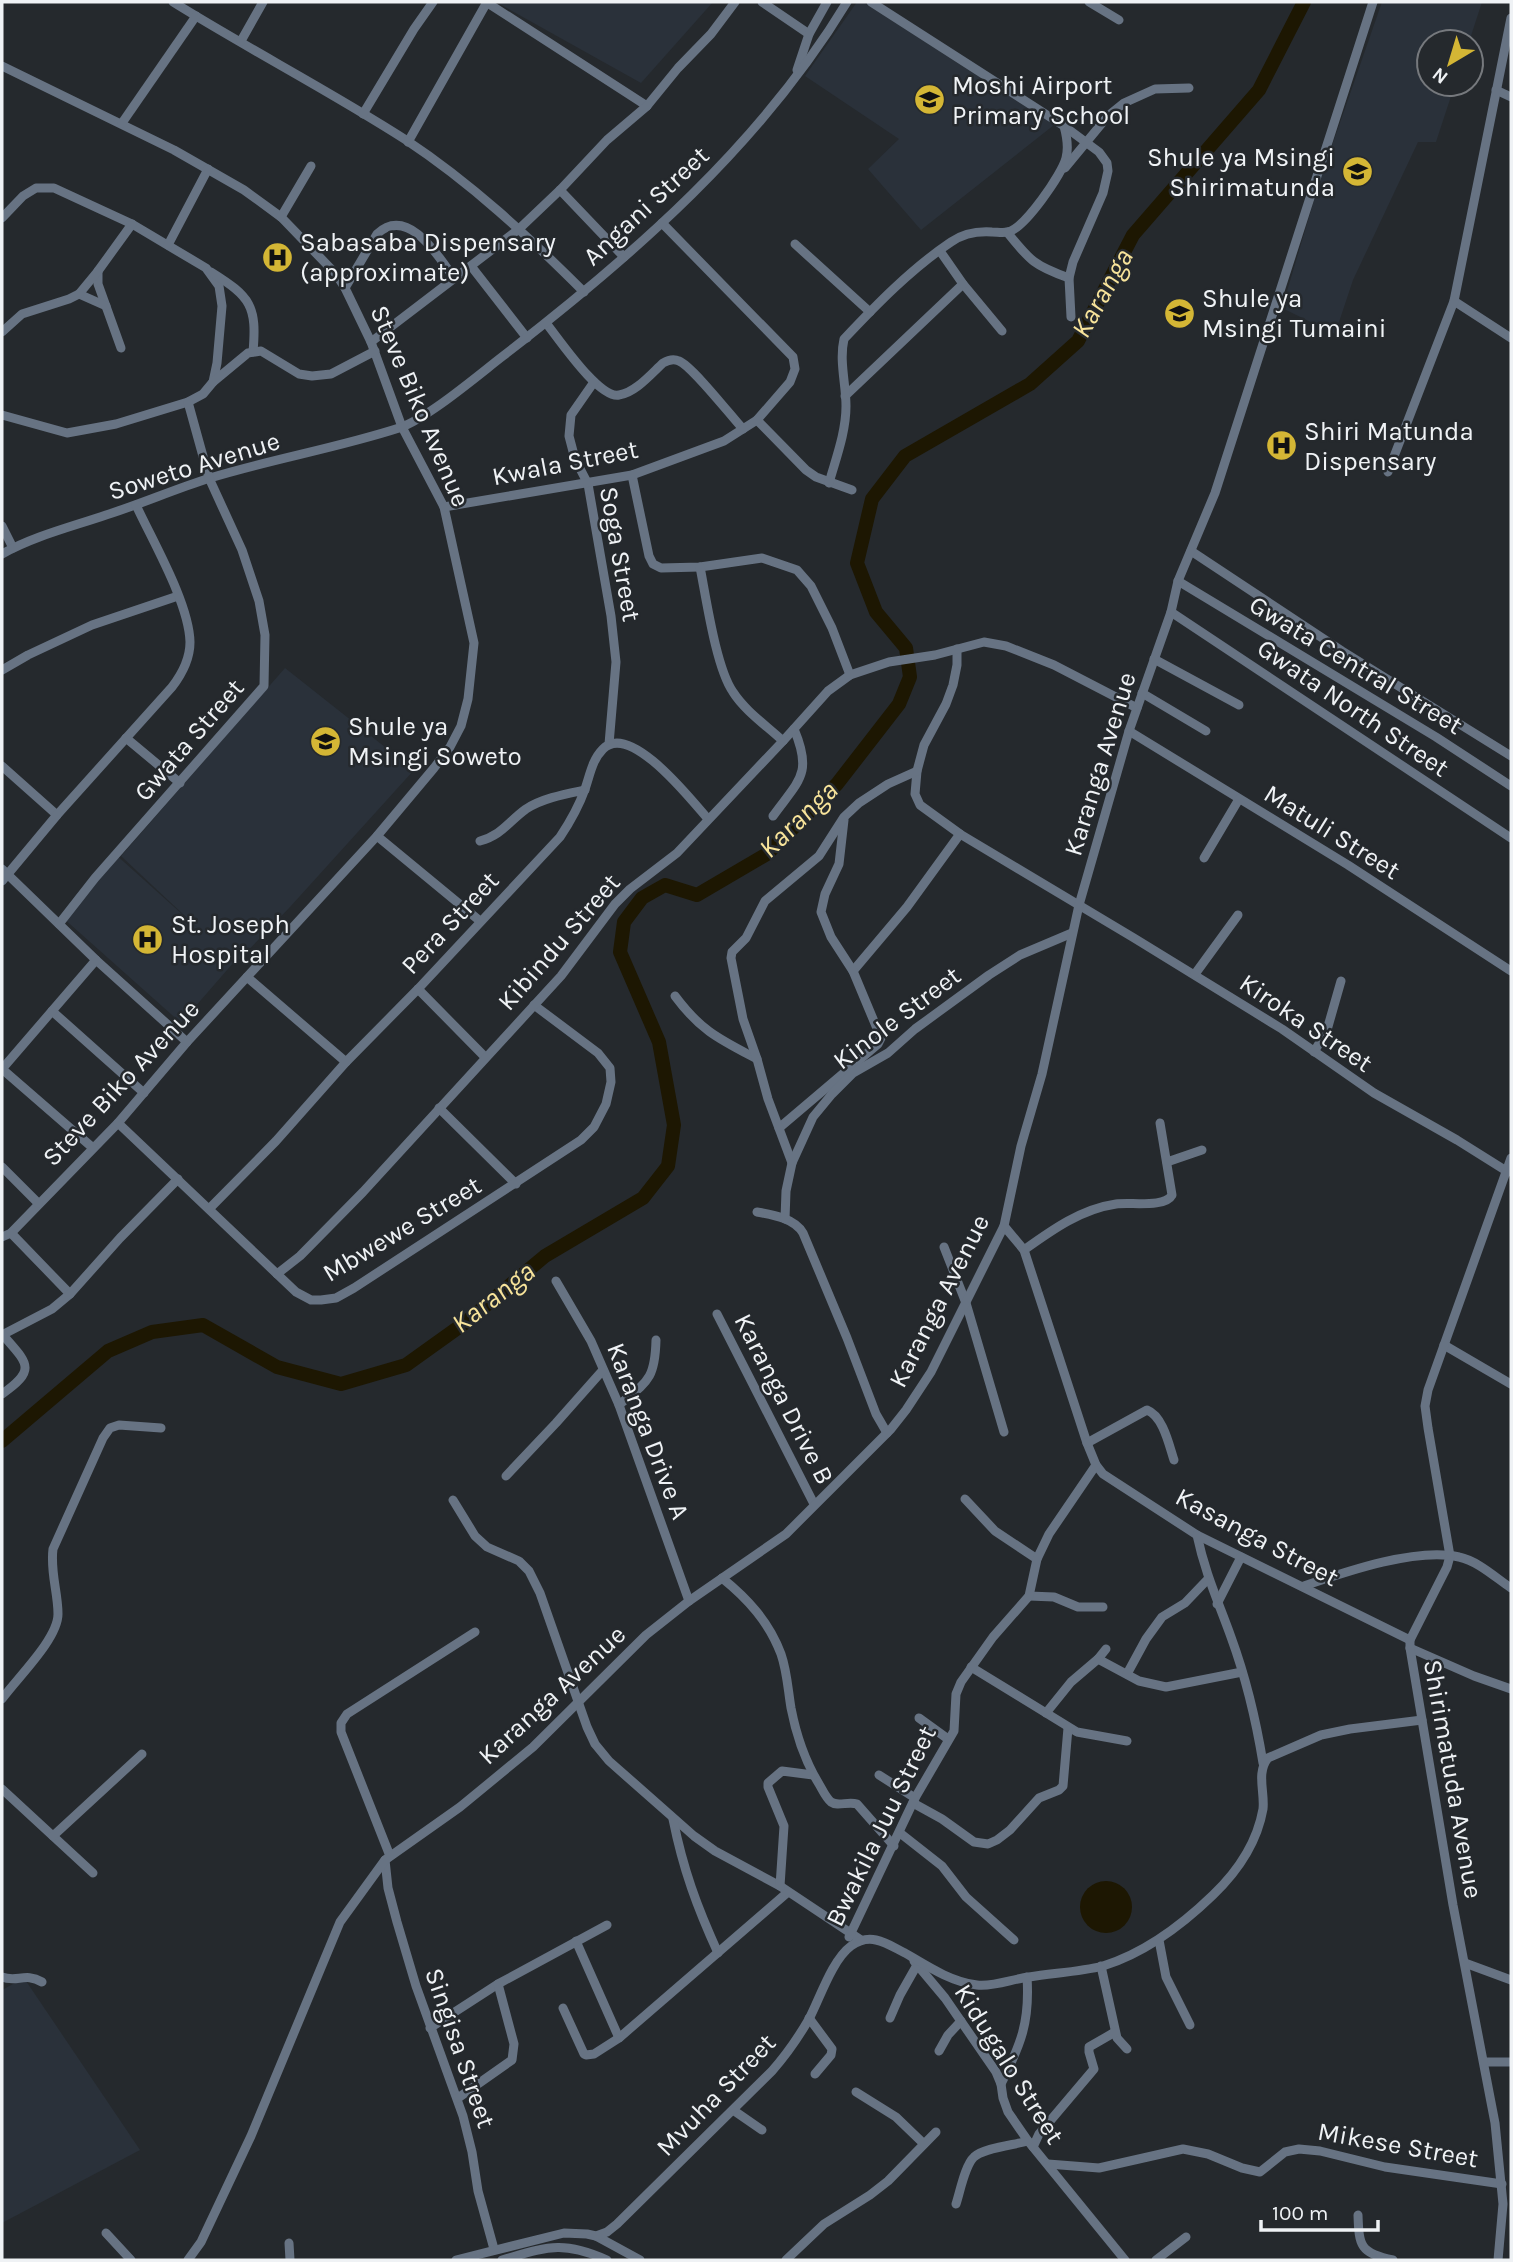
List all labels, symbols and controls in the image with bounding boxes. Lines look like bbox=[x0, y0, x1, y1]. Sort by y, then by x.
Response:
north arrow bbox=[1415, 28, 1485, 98]
text: N bbox=[1428, 63, 1452, 88]
place label: Moshi Airport Primary School bbox=[952, 70, 1130, 131]
school or university icon: Moshi Airport Primary School bbox=[912, 83, 946, 117]
street label: Angani Street bbox=[577, 140, 715, 272]
place label: Shule ya Msingi Shirimatunda bbox=[1147, 142, 1335, 203]
school or university icon: Shule ya Msingi Shirimatunda bbox=[1341, 155, 1375, 189]
place label: Sabasaba Dispensary (approximate) bbox=[300, 227, 556, 288]
hospital icon: Sabasaba Dispensary (approximate) bbox=[260, 240, 294, 274]
water label: Karanga bbox=[1064, 243, 1140, 343]
place label: Shule ya Msingi Tumaini bbox=[1202, 283, 1387, 344]
school or university icon: Shule ya Msingi Tumaini bbox=[1162, 296, 1196, 330]
street label: Steve Biko Avenue bbox=[364, 301, 476, 511]
place label: Shiri Matunda Dispensary bbox=[1304, 416, 1474, 477]
street label: Soweto Avenue bbox=[104, 425, 284, 507]
hospital icon: Shiri Matunda Dispensary bbox=[1264, 429, 1298, 463]
street label: Kwala Street bbox=[489, 434, 641, 492]
street label: Soga Street bbox=[593, 484, 647, 624]
street label: Gwata Central Street bbox=[1244, 589, 1469, 741]
street label: Gwata North Street bbox=[1251, 632, 1455, 784]
street label: Karanga Avenue bbox=[1057, 668, 1143, 860]
street label: Gwata Street bbox=[128, 672, 251, 807]
place label: Shule ya Msingi Soweto bbox=[348, 711, 522, 772]
school or university icon: Shule ya Msingi Soweto bbox=[308, 724, 342, 758]
water label: Karanga bbox=[752, 774, 844, 864]
street label: Matuli Street bbox=[1258, 778, 1406, 886]
street label: Pera Street bbox=[395, 865, 505, 981]
street label: Kibindu Street bbox=[491, 867, 627, 1017]
place label: St. Joseph Hospital bbox=[171, 909, 290, 970]
hospital icon: St. Joseph Hospital bbox=[131, 922, 165, 956]
street label: Kinole Street bbox=[827, 960, 967, 1076]
street label: Kiroka Street bbox=[1234, 967, 1379, 1079]
street label: Steve Biko Avenue bbox=[36, 993, 206, 1173]
street label: Mbwewe Street bbox=[317, 1169, 487, 1288]
street label: Karanga Avenue bbox=[882, 1209, 996, 1393]
water label: Karanga bbox=[445, 1254, 541, 1340]
street label: Karanga Drive B bbox=[728, 1308, 840, 1490]
street label: Karanga Drive A bbox=[600, 1338, 696, 1524]
street label: Kasanga Street bbox=[1170, 1481, 1344, 1593]
street label: Karanga Avenue bbox=[472, 1619, 632, 1771]
street label: Shirimatuda Avenue bbox=[1417, 1657, 1489, 1901]
street label: Bwakila Juu Street bbox=[819, 1721, 943, 1931]
street label: Singisa Street bbox=[418, 1964, 502, 2132]
street label: Kidugalo Street bbox=[947, 1978, 1071, 2150]
street label: Mvuha Street bbox=[650, 2027, 782, 2163]
street label: Mikese Street bbox=[1315, 2116, 1481, 2174]
scale bar bbox=[1261, 2188, 1378, 2232]
text: 100 m bbox=[1272, 2201, 1329, 2225]

